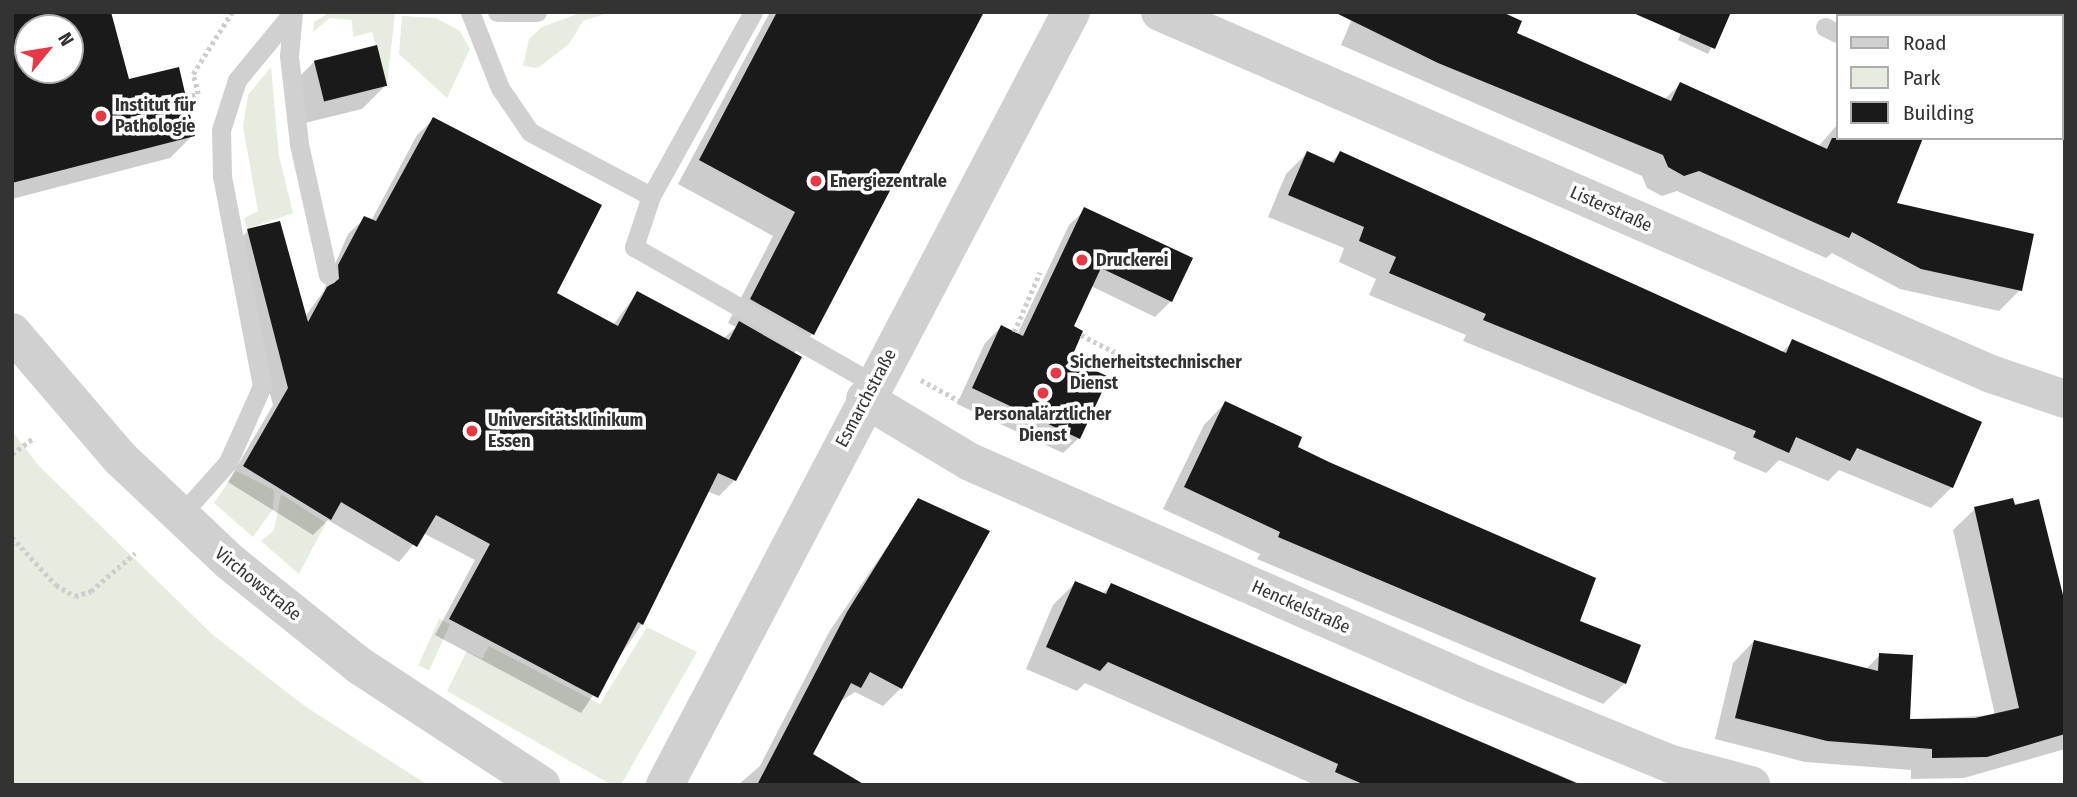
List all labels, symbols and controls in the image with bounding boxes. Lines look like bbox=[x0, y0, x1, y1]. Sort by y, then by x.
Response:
north arrow bbox=[14, 14, 84, 84]
legend bbox=[1836, 14, 2063, 140]
text: N bbox=[53, 29, 79, 50]
text: Road bbox=[1903, 30, 1947, 56]
text: Park bbox=[1903, 65, 1940, 91]
place label: Institut für Pathologie bbox=[115, 95, 196, 138]
text: Building bbox=[1903, 100, 1974, 126]
marker: Institut für Pathologie bbox=[93, 108, 109, 124]
place label: Energiezentrale bbox=[830, 170, 947, 192]
marker: Energiezentrale bbox=[808, 173, 824, 189]
street label: Listerstraße bbox=[1567, 181, 1655, 237]
place label: Druckerei bbox=[1096, 249, 1168, 271]
marker: Druckerei bbox=[1074, 252, 1090, 268]
street label: Esmarchstraße bbox=[831, 345, 901, 451]
place label: Sicherheitstechnischer Dienst bbox=[1070, 352, 1242, 394]
marker: Sicherheitstechnischer Dienst bbox=[1048, 365, 1064, 381]
marker: Personalärztlicher Dienst bbox=[1035, 385, 1051, 401]
place label: Personalärztlicher Dienst bbox=[975, 404, 1111, 446]
place label: Universitätsklinikum Essen bbox=[488, 410, 643, 452]
marker: Universitätsklinikum Essen bbox=[462, 421, 482, 441]
street label: Virchowstraße bbox=[211, 543, 305, 625]
street label: Henckelstraße bbox=[1248, 576, 1354, 638]

